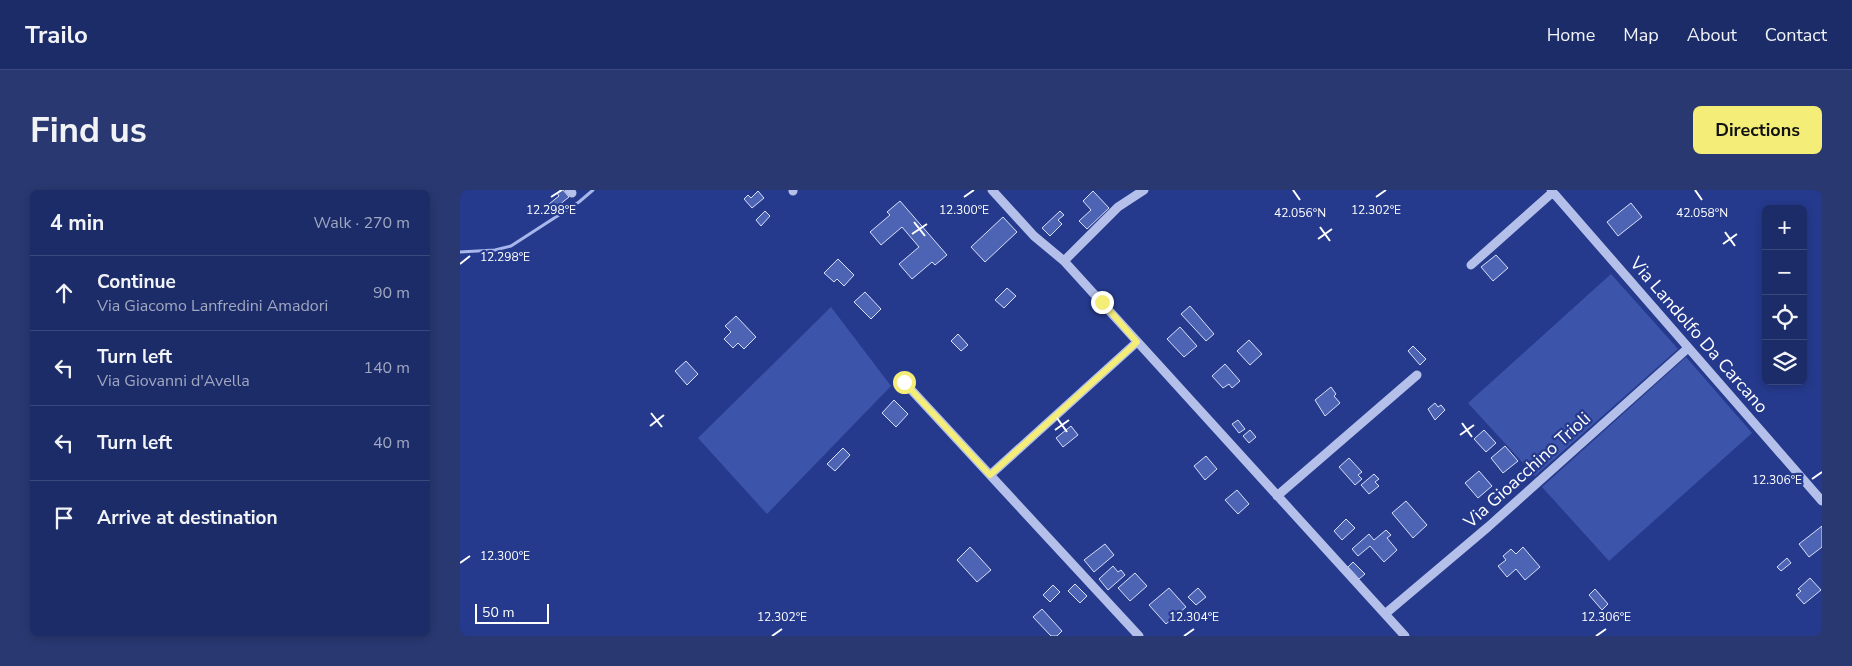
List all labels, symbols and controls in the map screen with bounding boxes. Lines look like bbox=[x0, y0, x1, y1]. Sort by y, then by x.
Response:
text: Trailo bbox=[25, 19, 88, 51]
text: Home bbox=[1547, 23, 1595, 47]
text: Map bbox=[1623, 23, 1659, 47]
text: About bbox=[1687, 23, 1737, 47]
text: Contact bbox=[1765, 23, 1827, 47]
button: Directions bbox=[1693, 106, 1822, 154]
text: Find us bbox=[30, 107, 147, 154]
text: 12.298°E bbox=[526, 202, 576, 218]
text: 12.300°E bbox=[939, 202, 989, 218]
text: 12.302°E bbox=[1351, 202, 1401, 218]
text: 42.056°N bbox=[1274, 205, 1326, 221]
text: 42.058°N bbox=[1676, 205, 1728, 221]
map controls bbox=[1762, 205, 1807, 385]
button: + bbox=[1762, 205, 1807, 250]
text: 4 min bbox=[50, 209, 104, 237]
text: Walk · 270 m bbox=[314, 212, 410, 234]
text: 12.298°E bbox=[480, 249, 530, 265]
button: − bbox=[1762, 250, 1807, 295]
street label: Via Landolfo Da Carcano bbox=[1624, 251, 1774, 418]
text: Continue bbox=[97, 269, 176, 295]
icon: ahead bbox=[50, 279, 78, 307]
text: 90 m bbox=[373, 282, 410, 304]
route end bbox=[1091, 291, 1114, 314]
text: Via Giacomo Lanfredini Amadori bbox=[97, 295, 328, 317]
button: locate bbox=[1762, 295, 1807, 340]
button: layers bbox=[1762, 340, 1807, 385]
text: Turn left bbox=[97, 344, 172, 370]
icon: left bbox=[50, 354, 78, 382]
text: 140 m bbox=[363, 357, 410, 379]
text: Via Giovanni d'Avella bbox=[97, 370, 250, 392]
route start bbox=[893, 371, 916, 394]
street label: Via Gioacchino Trioli bbox=[1458, 407, 1596, 534]
icon: left bbox=[50, 429, 78, 457]
text: Turn left bbox=[97, 430, 172, 456]
text: 40 m bbox=[373, 432, 410, 454]
text: 12.306°E bbox=[1752, 472, 1802, 488]
icon: arrive bbox=[50, 504, 78, 532]
text: Arrive at destination bbox=[97, 505, 278, 531]
text: 12.300°E bbox=[480, 548, 530, 564]
scale bar bbox=[475, 601, 549, 624]
text: 50 m bbox=[482, 603, 514, 622]
text: 12.302°E bbox=[757, 609, 807, 625]
text: 12.304°E bbox=[1169, 609, 1219, 625]
text: 12.306°E bbox=[1581, 609, 1631, 625]

